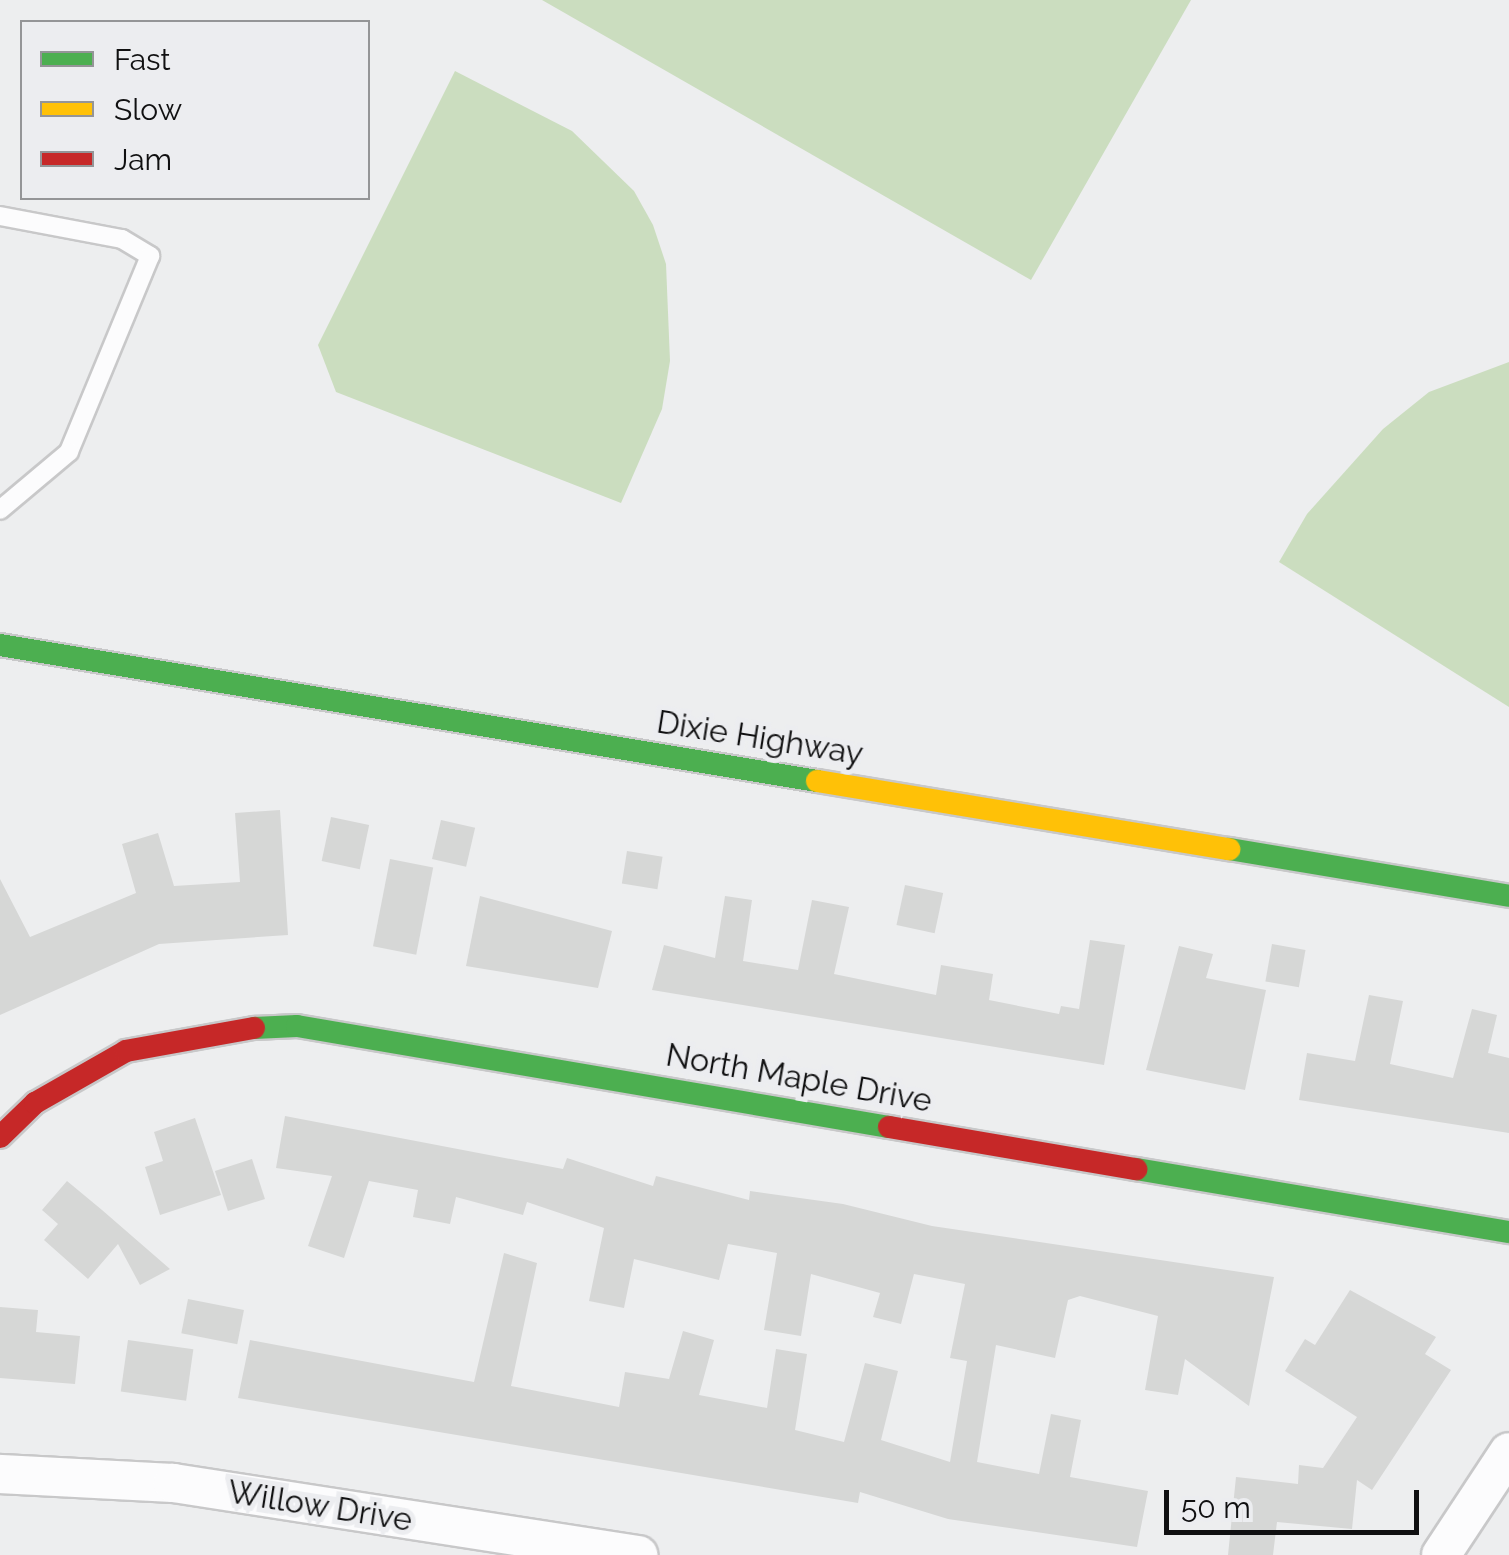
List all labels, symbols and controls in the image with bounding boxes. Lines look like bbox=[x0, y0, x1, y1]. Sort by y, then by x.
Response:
legend bbox=[20, 20, 370, 200]
text: Fast bbox=[114, 42, 171, 77]
text: Slow bbox=[114, 92, 182, 127]
text: Jam bbox=[114, 142, 172, 177]
street label: Dixie Highway bbox=[654, 703, 866, 773]
street label: North Maple Drive bbox=[663, 1036, 935, 1120]
scale bar bbox=[1169, 1470, 1424, 1532]
street label: Willow Drive bbox=[225, 1472, 415, 1540]
text: 50 m bbox=[1181, 1490, 1251, 1525]

